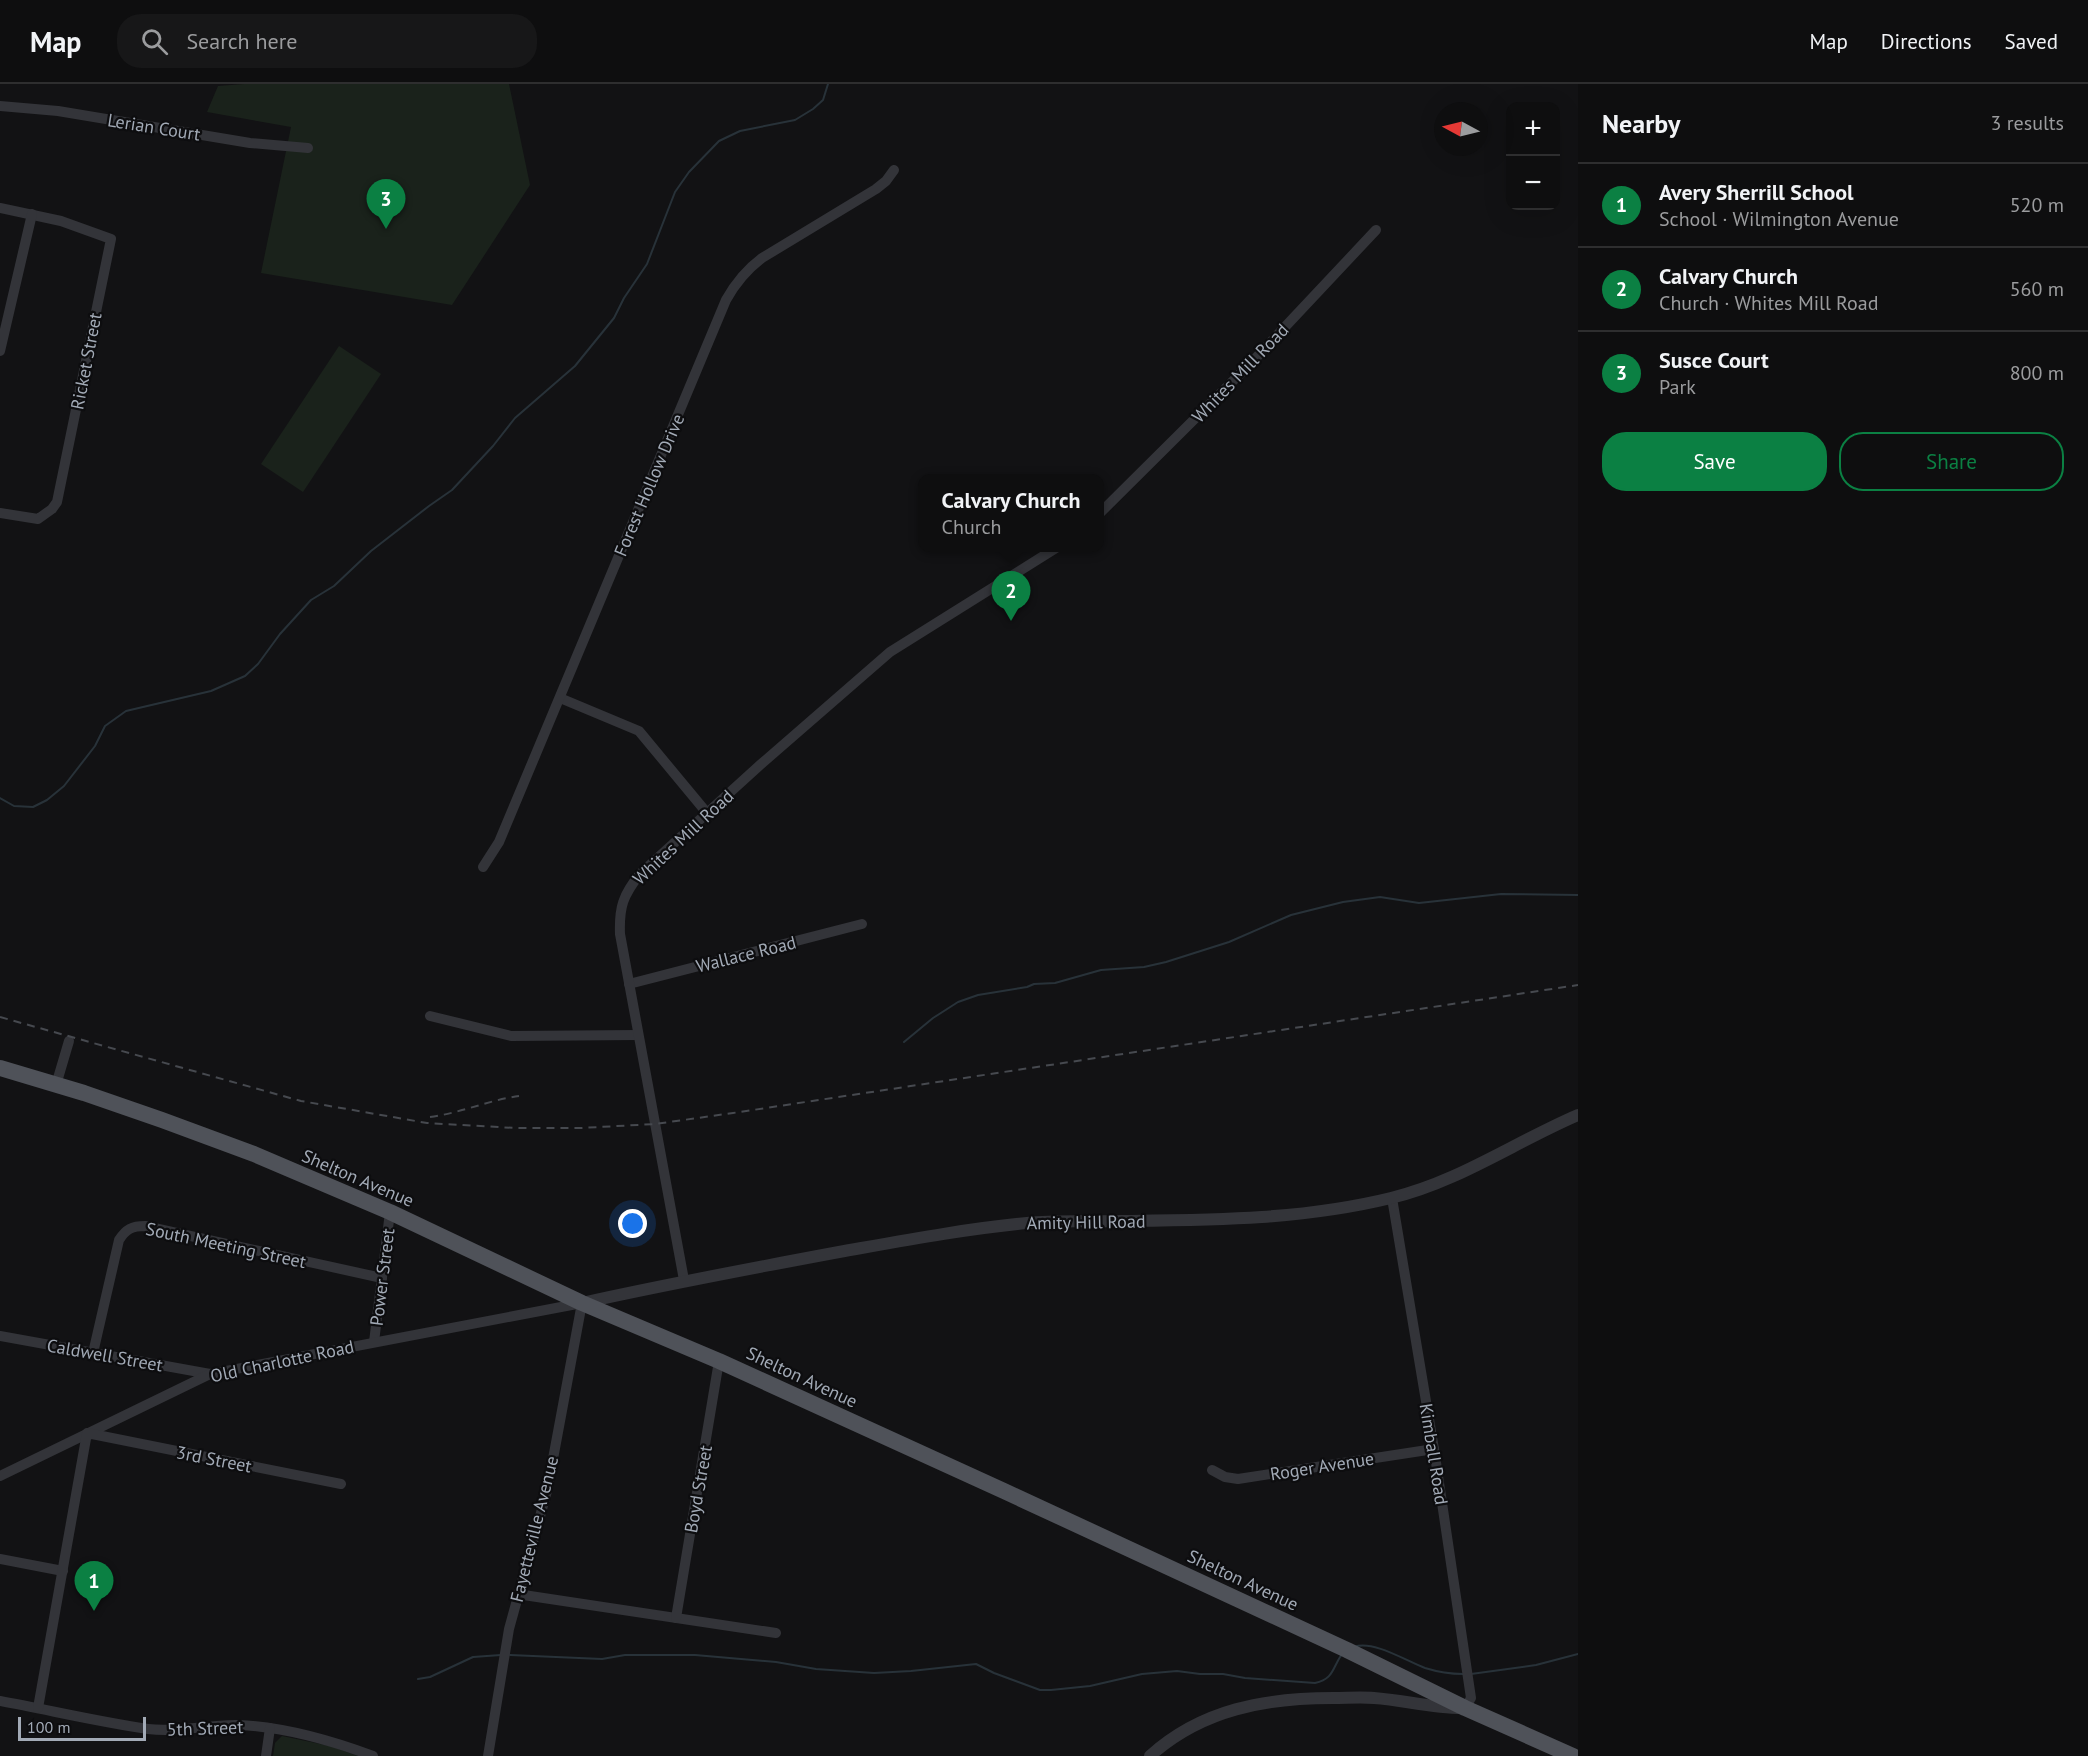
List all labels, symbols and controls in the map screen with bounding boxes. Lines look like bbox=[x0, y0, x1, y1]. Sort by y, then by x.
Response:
search box bbox=[117, 14, 537, 68]
text: Map bbox=[30, 23, 81, 60]
icon: search bbox=[138, 25, 171, 58]
text: Search here bbox=[186, 27, 297, 55]
text: Map bbox=[1809, 28, 1848, 55]
text: Directions bbox=[1881, 28, 1972, 55]
text: Saved bbox=[2005, 28, 2058, 55]
north arrow bbox=[1434, 102, 1488, 156]
map controls bbox=[1506, 102, 1560, 210]
button: + bbox=[1506, 102, 1560, 156]
text: Nearby bbox=[1602, 107, 1680, 140]
street label: Lerian Court bbox=[106, 108, 202, 146]
text: 3 results bbox=[1991, 110, 2064, 136]
button: − bbox=[1506, 156, 1560, 210]
text: Avery Sherrill School bbox=[1659, 178, 1854, 206]
pin: 3 bbox=[366, 180, 406, 229]
text: 1 bbox=[1616, 192, 1627, 218]
text: 520 m bbox=[2010, 192, 2064, 218]
text: School · Wilmington Avenue bbox=[1659, 206, 1899, 232]
text: Calvary Church bbox=[1659, 262, 1798, 290]
text: 2 bbox=[1616, 276, 1627, 302]
text: 560 m bbox=[2010, 276, 2064, 302]
text: Church · Whites Mill Road bbox=[1659, 290, 1878, 316]
street label: Ricket Street bbox=[65, 311, 107, 411]
street label: Whites Mill Road bbox=[1187, 318, 1293, 428]
text: Susce Court bbox=[1659, 346, 1769, 374]
text: 3 bbox=[1616, 360, 1627, 386]
text: 800 m bbox=[2010, 360, 2064, 386]
text: Park bbox=[1659, 374, 1696, 400]
street label: Forest Hollow Drive bbox=[609, 410, 689, 560]
button: Save bbox=[1602, 432, 1827, 491]
button: Share bbox=[1839, 432, 2064, 491]
popup bbox=[918, 474, 1104, 552]
text: Calvary Church bbox=[942, 486, 1080, 514]
text: Church bbox=[942, 514, 1001, 540]
pin: 2 bbox=[992, 572, 1030, 621]
street label: Whites Mill Road bbox=[628, 784, 738, 890]
street label: Wallace Road bbox=[694, 930, 798, 978]
street label: Shelton Avenue bbox=[298, 1144, 418, 1212]
your location bbox=[618, 1209, 647, 1238]
street label: Amity Hill Road bbox=[1026, 1209, 1146, 1235]
street label: South Meeting Street bbox=[144, 1217, 308, 1273]
street label: Power Street bbox=[365, 1227, 399, 1327]
street label: Caldwell Street bbox=[45, 1333, 165, 1377]
street label: Old Charlotte Road bbox=[208, 1335, 356, 1387]
street label: Shelton Avenue bbox=[743, 1341, 861, 1413]
street label: Kimball Road bbox=[1415, 1402, 1453, 1506]
street label: 3rd Street bbox=[174, 1440, 254, 1478]
street label: Boyd Street bbox=[679, 1443, 717, 1535]
street label: Roger Avenue bbox=[1268, 1446, 1376, 1486]
street label: Fayetteville Avenue bbox=[505, 1453, 563, 1605]
street label: Shelton Avenue bbox=[1184, 1544, 1302, 1616]
pin: 1 bbox=[74, 1562, 113, 1611]
scale bar bbox=[18, 1714, 146, 1742]
street label: 5th Street bbox=[166, 1715, 244, 1741]
text: 100 m bbox=[27, 1717, 70, 1737]

